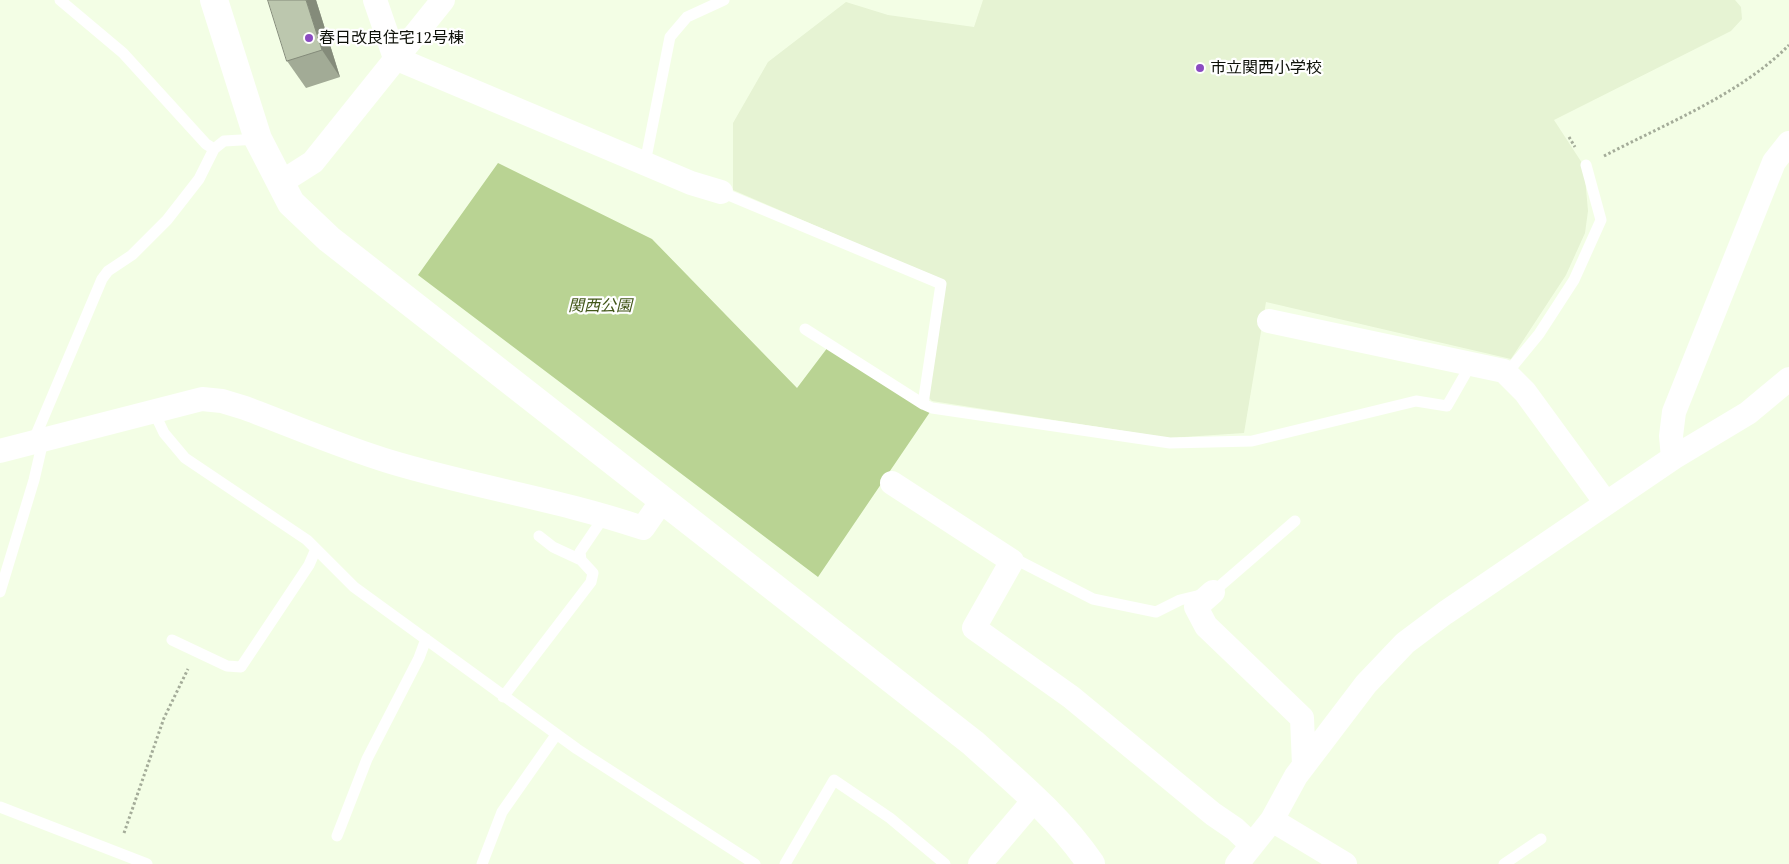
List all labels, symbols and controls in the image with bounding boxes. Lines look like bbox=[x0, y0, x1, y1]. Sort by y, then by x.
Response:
place label: 春日改良住宅12号棟 bbox=[319, 28, 464, 48]
marker: 春日改良住宅12号棟 bbox=[303, 32, 315, 44]
place label: 市立関西小学校 bbox=[1210, 58, 1322, 78]
marker: 市立関西小学校 bbox=[1194, 62, 1206, 74]
park label: 関西公園 bbox=[568, 296, 632, 316]

